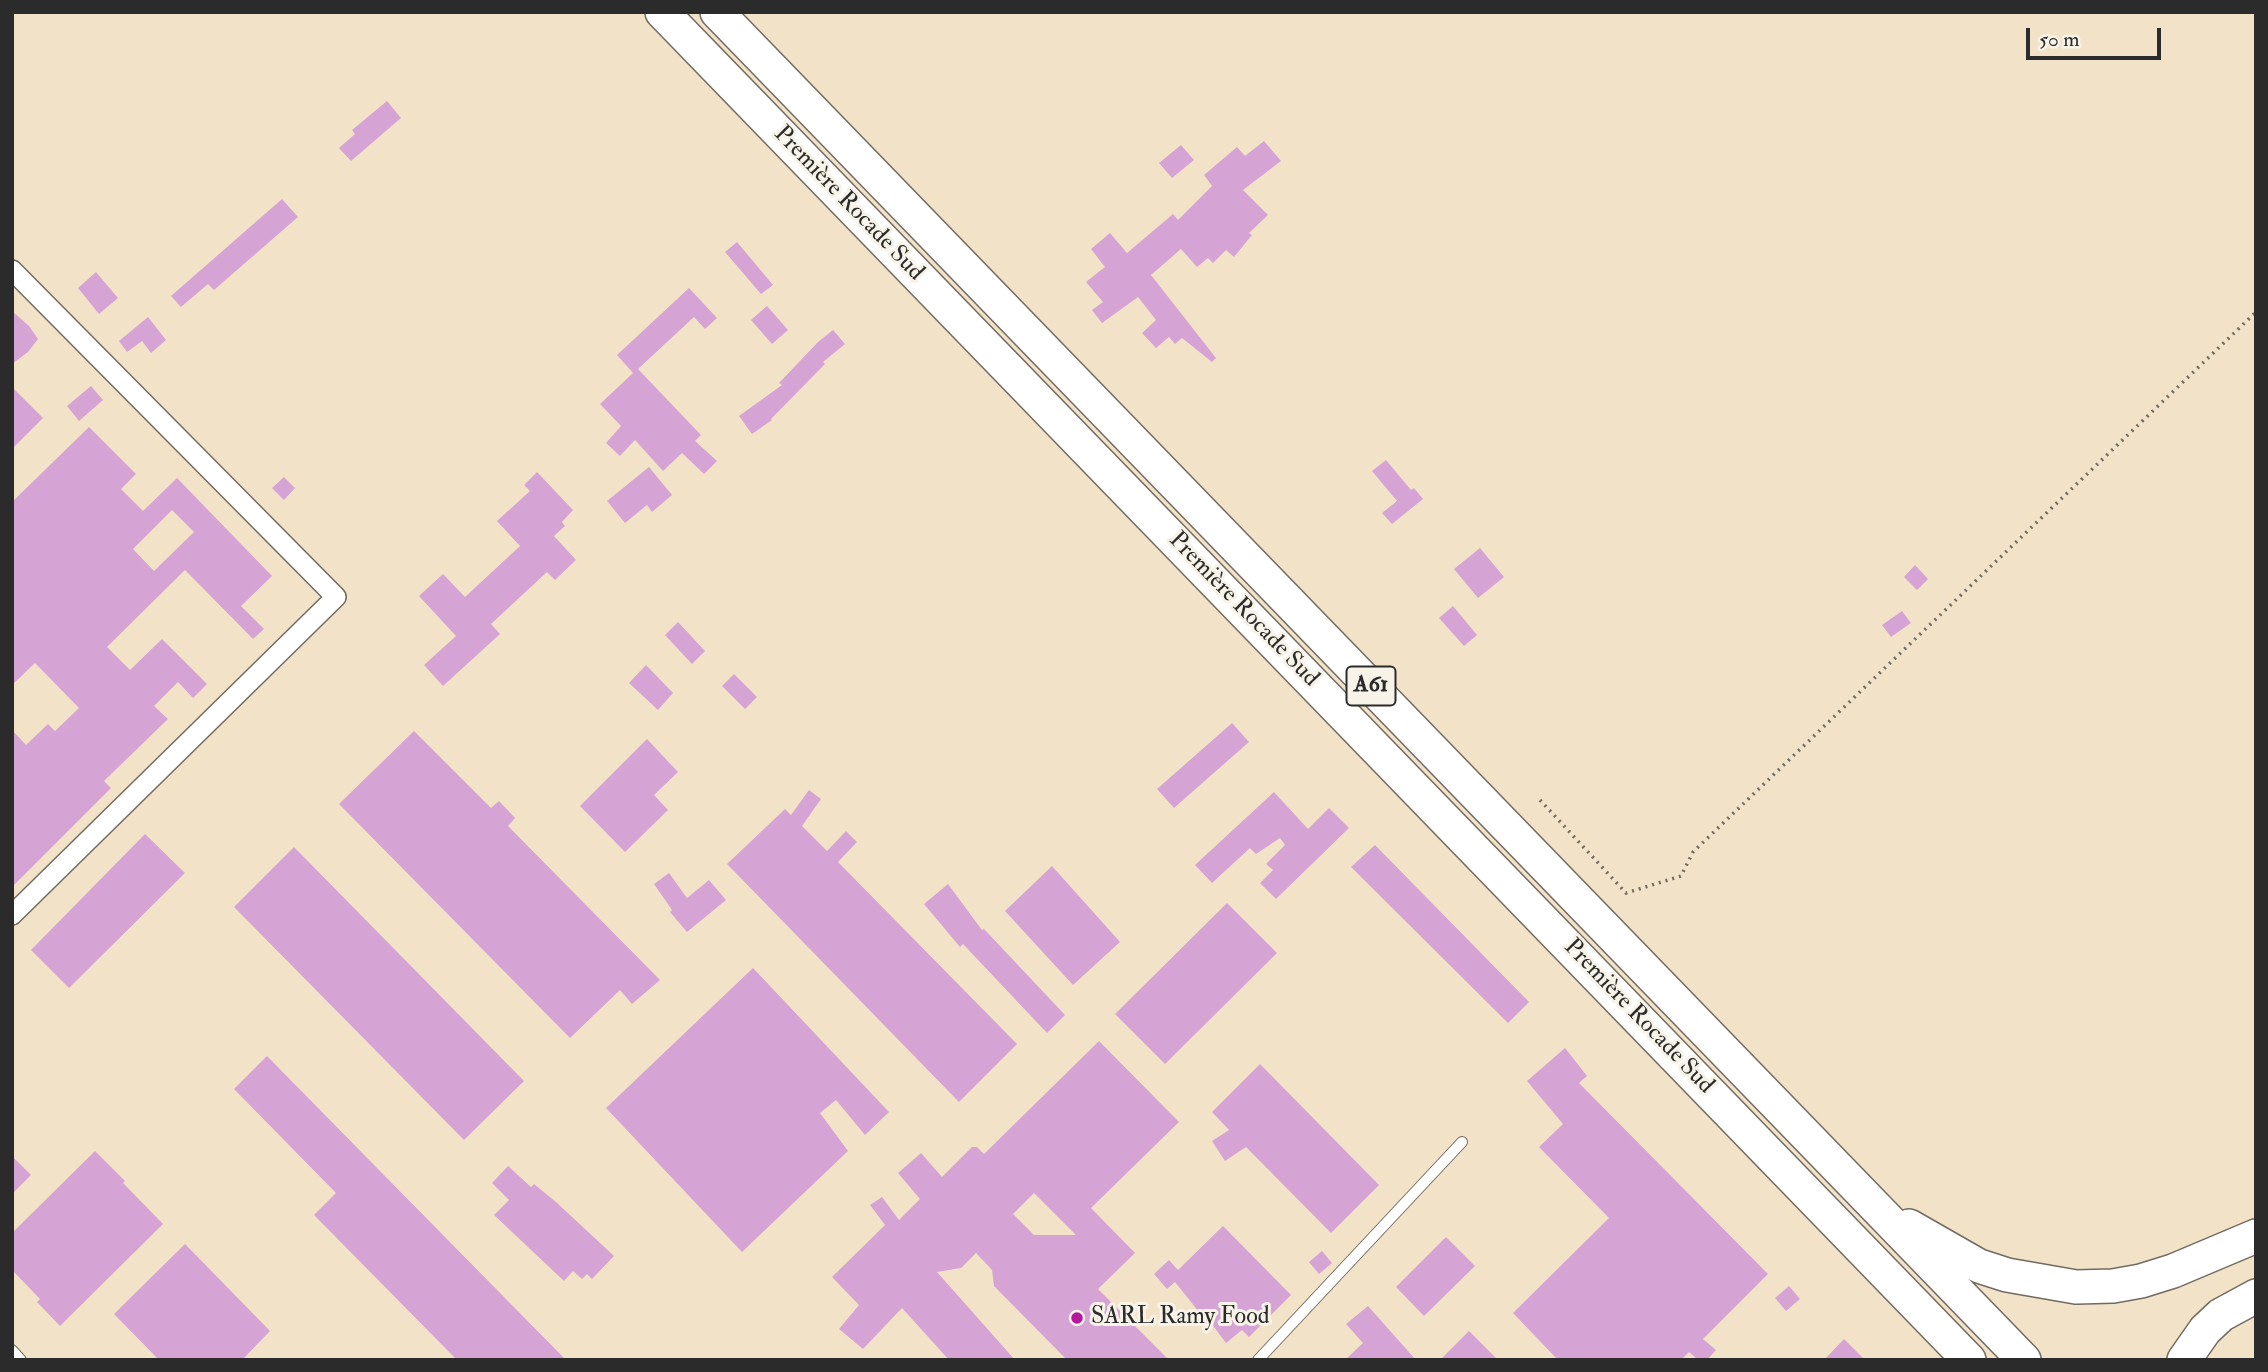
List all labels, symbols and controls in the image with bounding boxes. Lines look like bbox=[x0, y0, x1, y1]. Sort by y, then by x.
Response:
scale bar bbox=[2030, 14, 2165, 58]
text: 50 m bbox=[2039, 26, 2080, 53]
street label: Première Rocade Sud bbox=[767, 121, 929, 287]
street label: Première Rocade Sud bbox=[1162, 527, 1324, 693]
road number: A61 bbox=[1346, 666, 1396, 706]
street label: Première Rocade Sud bbox=[1557, 934, 1719, 1100]
place label: SARL Ramy Food bbox=[1091, 1304, 1270, 1332]
marker: SARL Ramy Food bbox=[1069, 1310, 1085, 1326]

